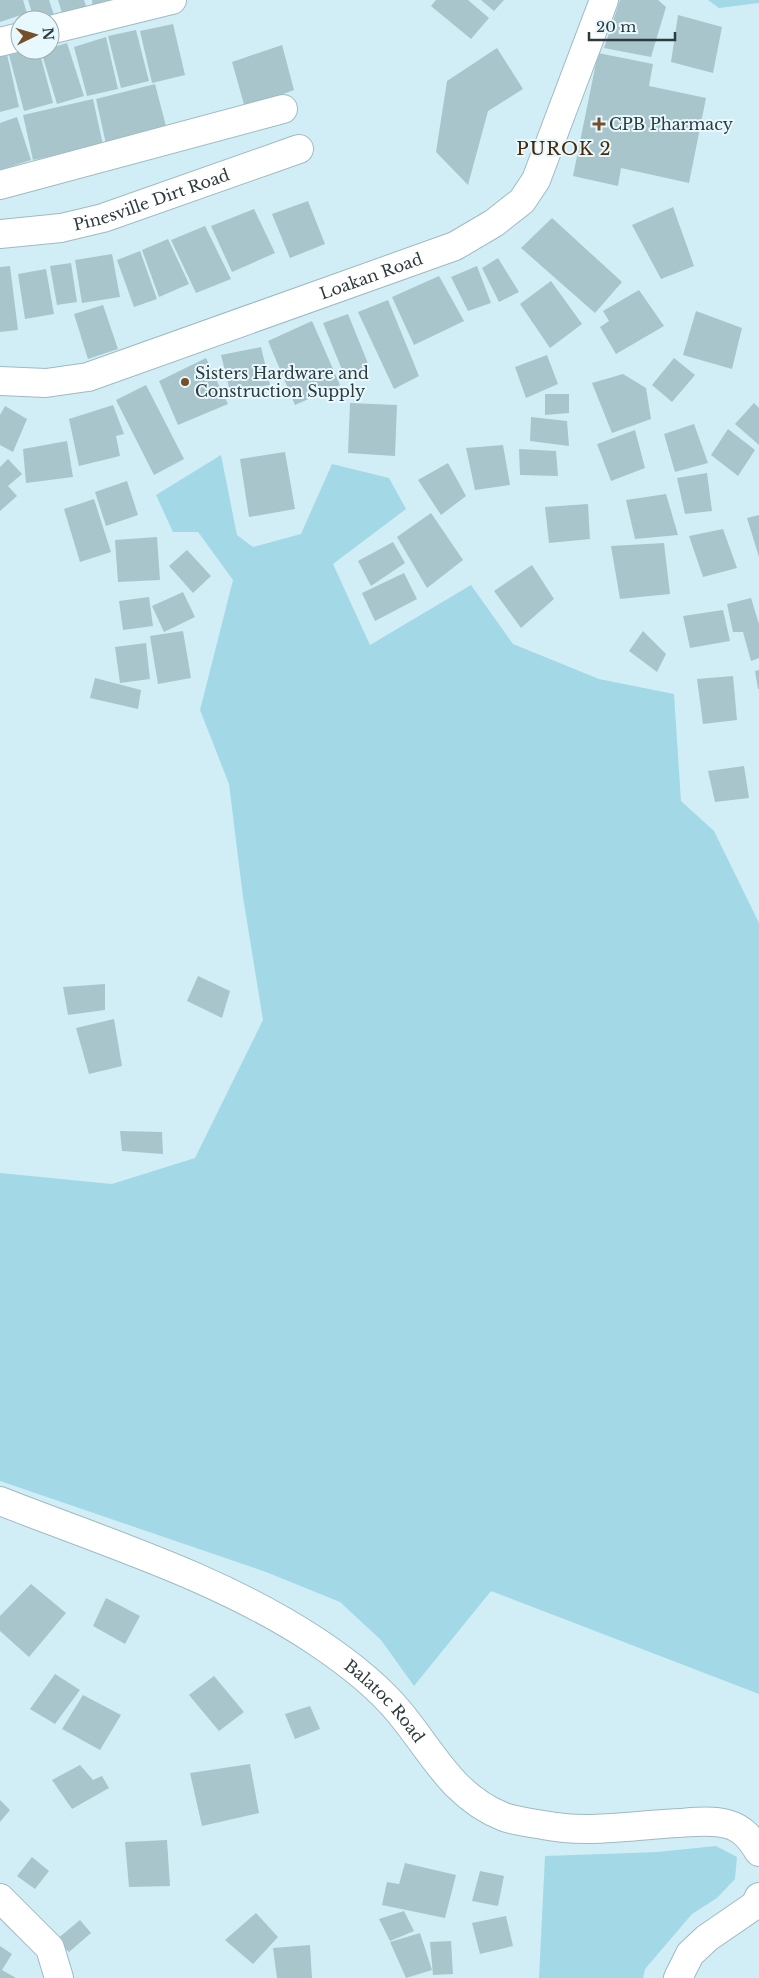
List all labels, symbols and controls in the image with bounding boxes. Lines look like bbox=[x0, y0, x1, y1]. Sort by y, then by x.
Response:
north arrow bbox=[10, 10, 60, 60]
scale bar bbox=[589, 10, 675, 42]
text: 20 m bbox=[596, 17, 636, 36]
text: N bbox=[38, 27, 57, 41]
place label: CPB Pharmacy bbox=[609, 114, 734, 134]
marker: CPB Pharmacy bbox=[593, 118, 605, 130]
district label: PUROK 2 bbox=[516, 138, 612, 160]
street label: Pinesville Dirt Road bbox=[71, 164, 232, 235]
street label: Loakan Road bbox=[317, 248, 425, 304]
place label: Sisters Hardware and Construction Supply bbox=[195, 363, 369, 401]
marker: Sisters Hardware and Construction Supply bbox=[179, 376, 191, 388]
street label: Balatoc Road bbox=[341, 1655, 429, 1746]

